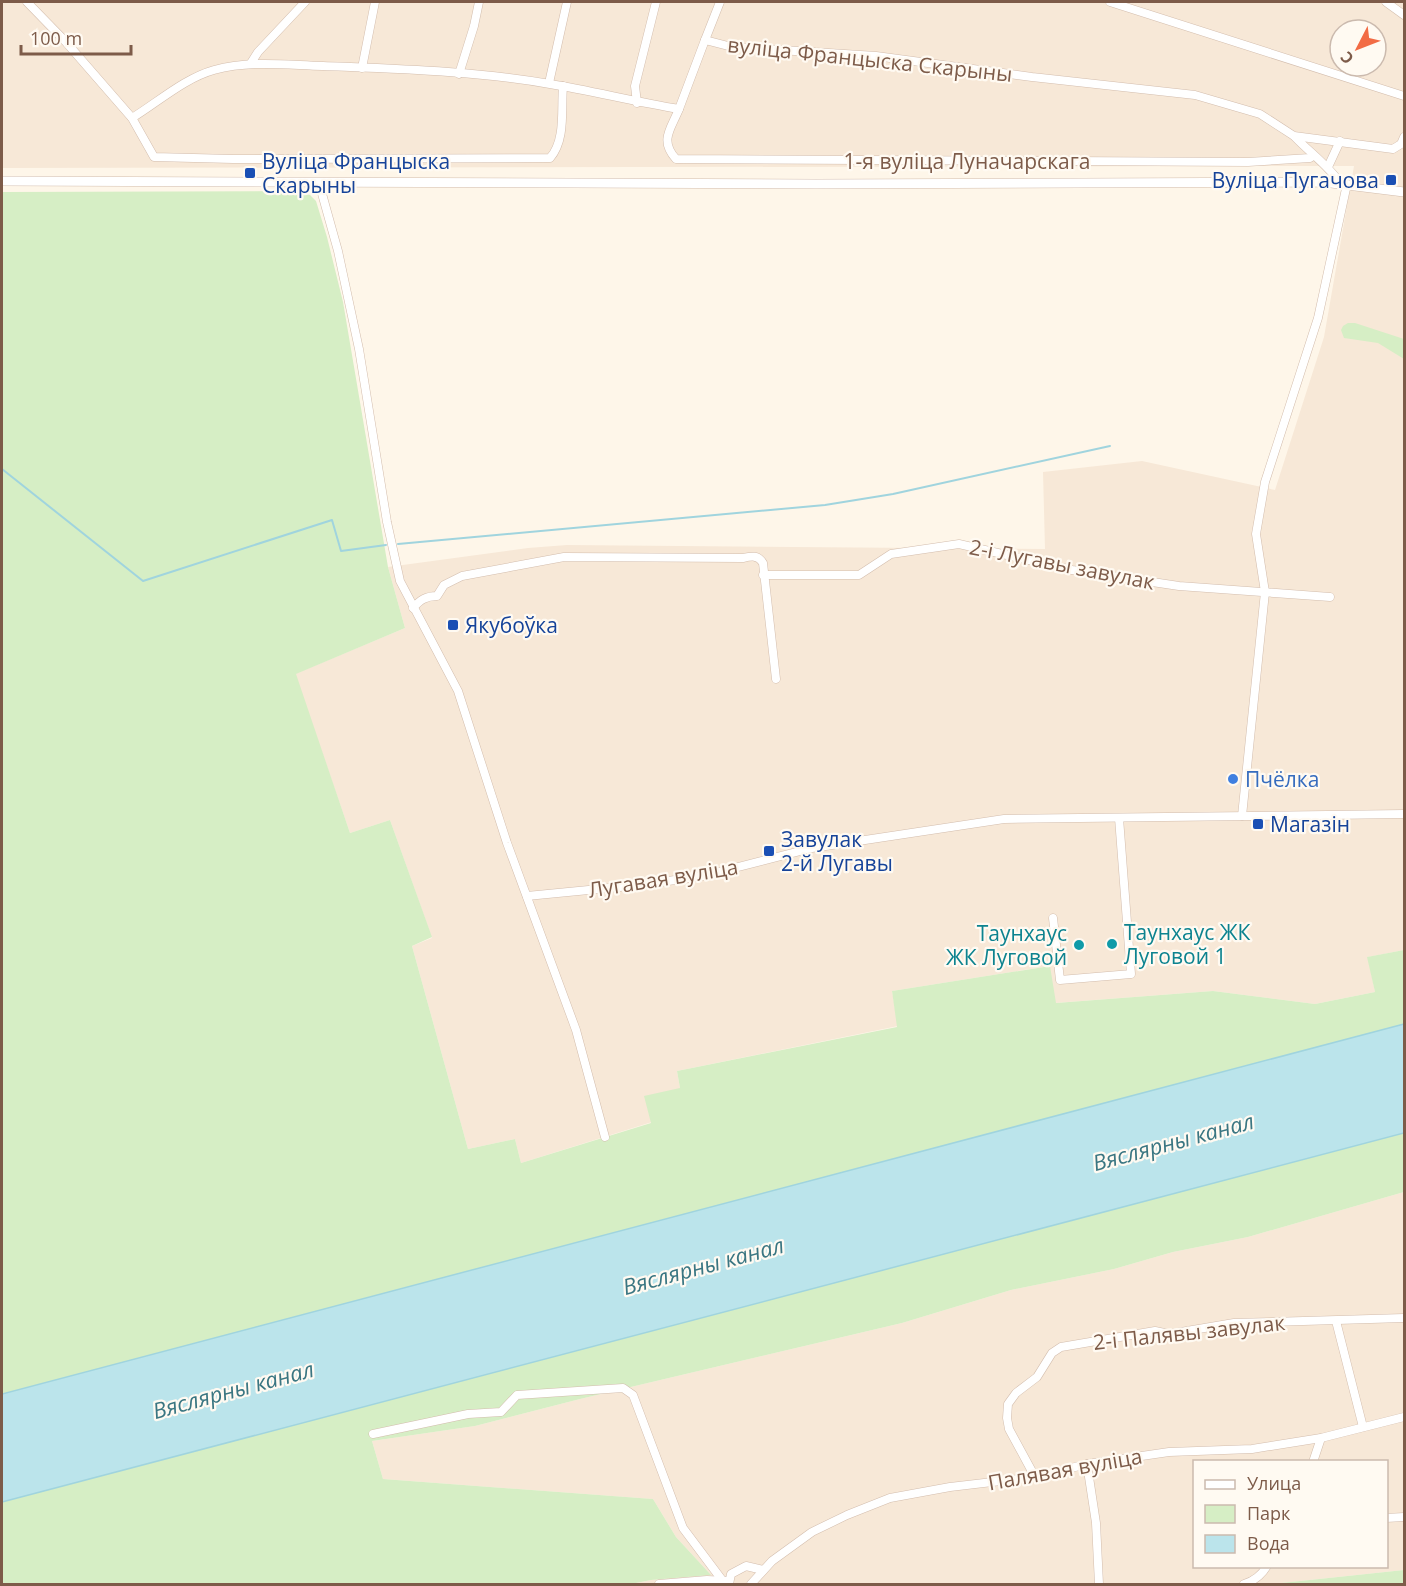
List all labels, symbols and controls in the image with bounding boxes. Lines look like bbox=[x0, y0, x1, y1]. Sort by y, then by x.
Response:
scale bar bbox=[21, 18, 130, 56]
north arrow bbox=[1328, 18, 1388, 78]
text: 100 m bbox=[30, 26, 82, 50]
street label: вуліца Францыска Скарыны bbox=[726, 30, 1014, 88]
text: С bbox=[1335, 47, 1358, 69]
place label: Вуліца Францыска Скарыны bbox=[262, 147, 450, 199]
street label: 1-я вуліца Луначарскага bbox=[844, 147, 1090, 175]
marker: Вуліца Францыска Скарыны bbox=[243, 166, 257, 180]
place label: Вуліца Пугачова bbox=[1212, 166, 1379, 194]
marker: Вуліца Пугачова bbox=[1384, 173, 1398, 187]
street label: 2-і Лугавы завулак bbox=[967, 532, 1157, 596]
place label: Якубоўка bbox=[465, 611, 558, 639]
marker: Якубоўка bbox=[446, 618, 460, 632]
place label: Пчёлка bbox=[1245, 765, 1319, 793]
marker: Пчёлка bbox=[1226, 772, 1240, 786]
place label: Магазін bbox=[1270, 810, 1350, 838]
marker: Магазін bbox=[1251, 817, 1265, 831]
place label: Завулак 2-й Лугавы bbox=[781, 825, 893, 877]
marker: Завулак 2-й Лугавы bbox=[762, 844, 776, 858]
street label: Лугавая вуліца bbox=[586, 852, 740, 904]
place label: Таунхаус ЖК Луговой 1 bbox=[1124, 918, 1250, 970]
place label: Таунхаус ЖК Луговой bbox=[946, 919, 1067, 971]
marker: Таунхаус ЖК Луговой 1 bbox=[1105, 937, 1119, 951]
marker: Таунхаус ЖК Луговой bbox=[1072, 938, 1086, 952]
water label: Вяслярны канал bbox=[1089, 1105, 1257, 1177]
water label: Вяслярны канал bbox=[619, 1229, 787, 1301]
street label: 2-і Палявы завулак bbox=[1092, 1308, 1286, 1356]
water label: Вяслярны канал bbox=[149, 1353, 317, 1425]
street label: Палявая вуліца bbox=[986, 1442, 1144, 1496]
legend bbox=[1193, 1460, 1388, 1568]
text: Улица bbox=[1247, 1471, 1301, 1495]
text: Парк bbox=[1247, 1501, 1291, 1525]
text: Вода bbox=[1247, 1531, 1290, 1555]

